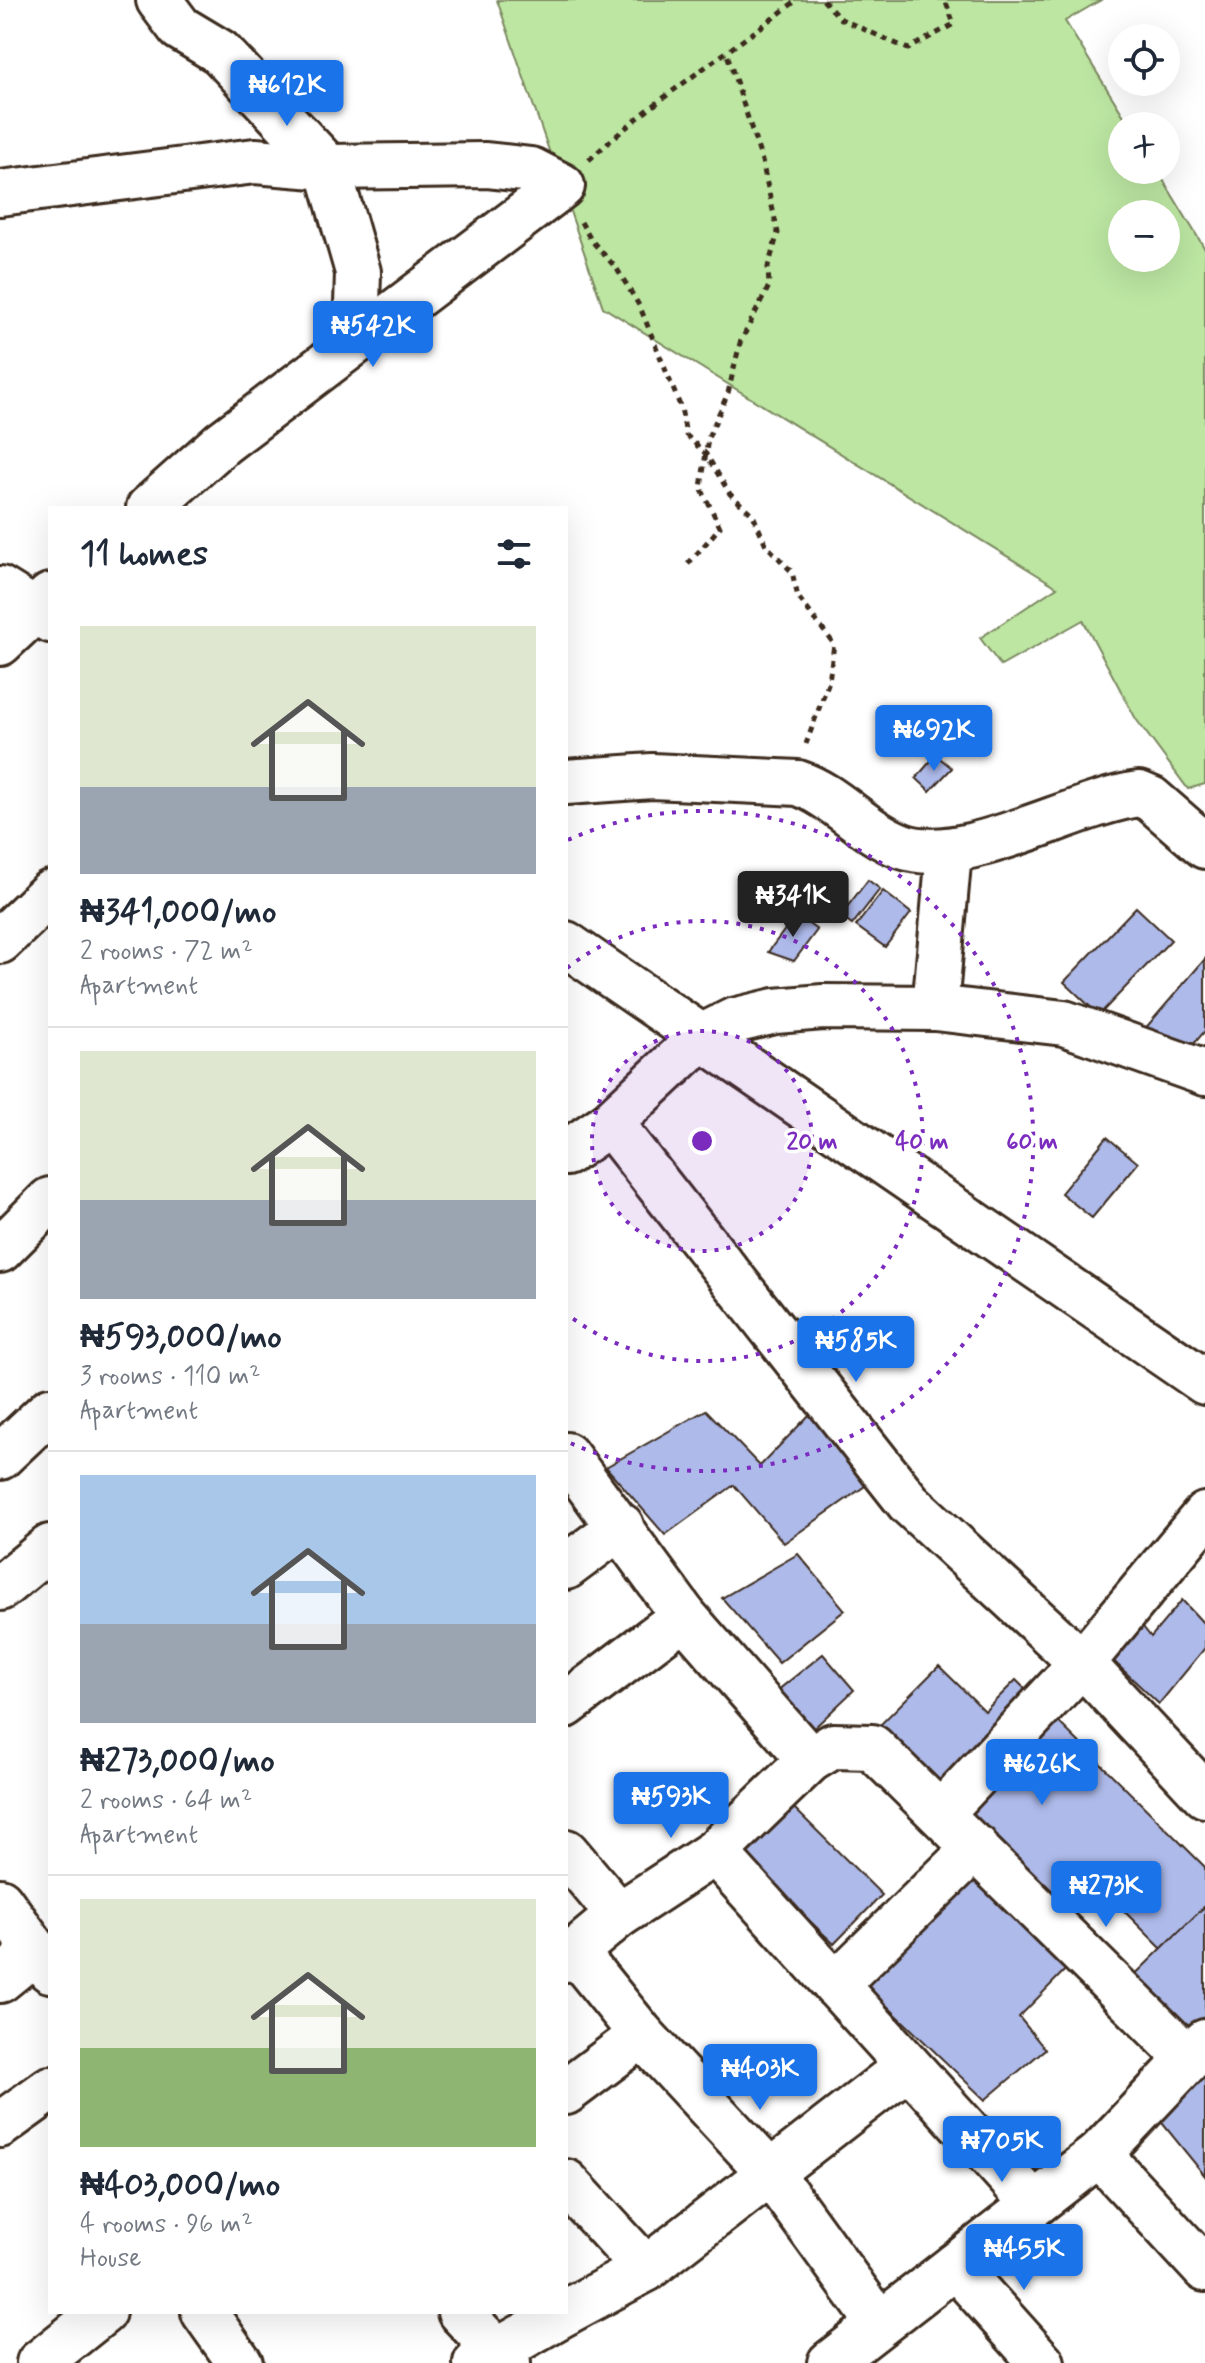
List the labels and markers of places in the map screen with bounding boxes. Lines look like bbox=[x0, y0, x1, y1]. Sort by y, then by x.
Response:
pin: ₦612K bbox=[231, 60, 343, 128]
pin: ₦542K bbox=[317, 301, 429, 369]
pin: ₦692K bbox=[878, 705, 990, 773]
pin: ₦341K bbox=[737, 871, 849, 939]
centre of rings bbox=[688, 1127, 716, 1155]
pin: ₦585K bbox=[800, 1316, 912, 1384]
pin: ₦626K bbox=[986, 1739, 1098, 1807]
pin: ₦593K bbox=[615, 1772, 727, 1840]
pin: ₦273K bbox=[1050, 1861, 1162, 1929]
pin: ₦403K bbox=[704, 2044, 816, 2112]
pin: ₦705K bbox=[946, 2116, 1058, 2184]
pin: ₦455K bbox=[968, 2224, 1080, 2292]

